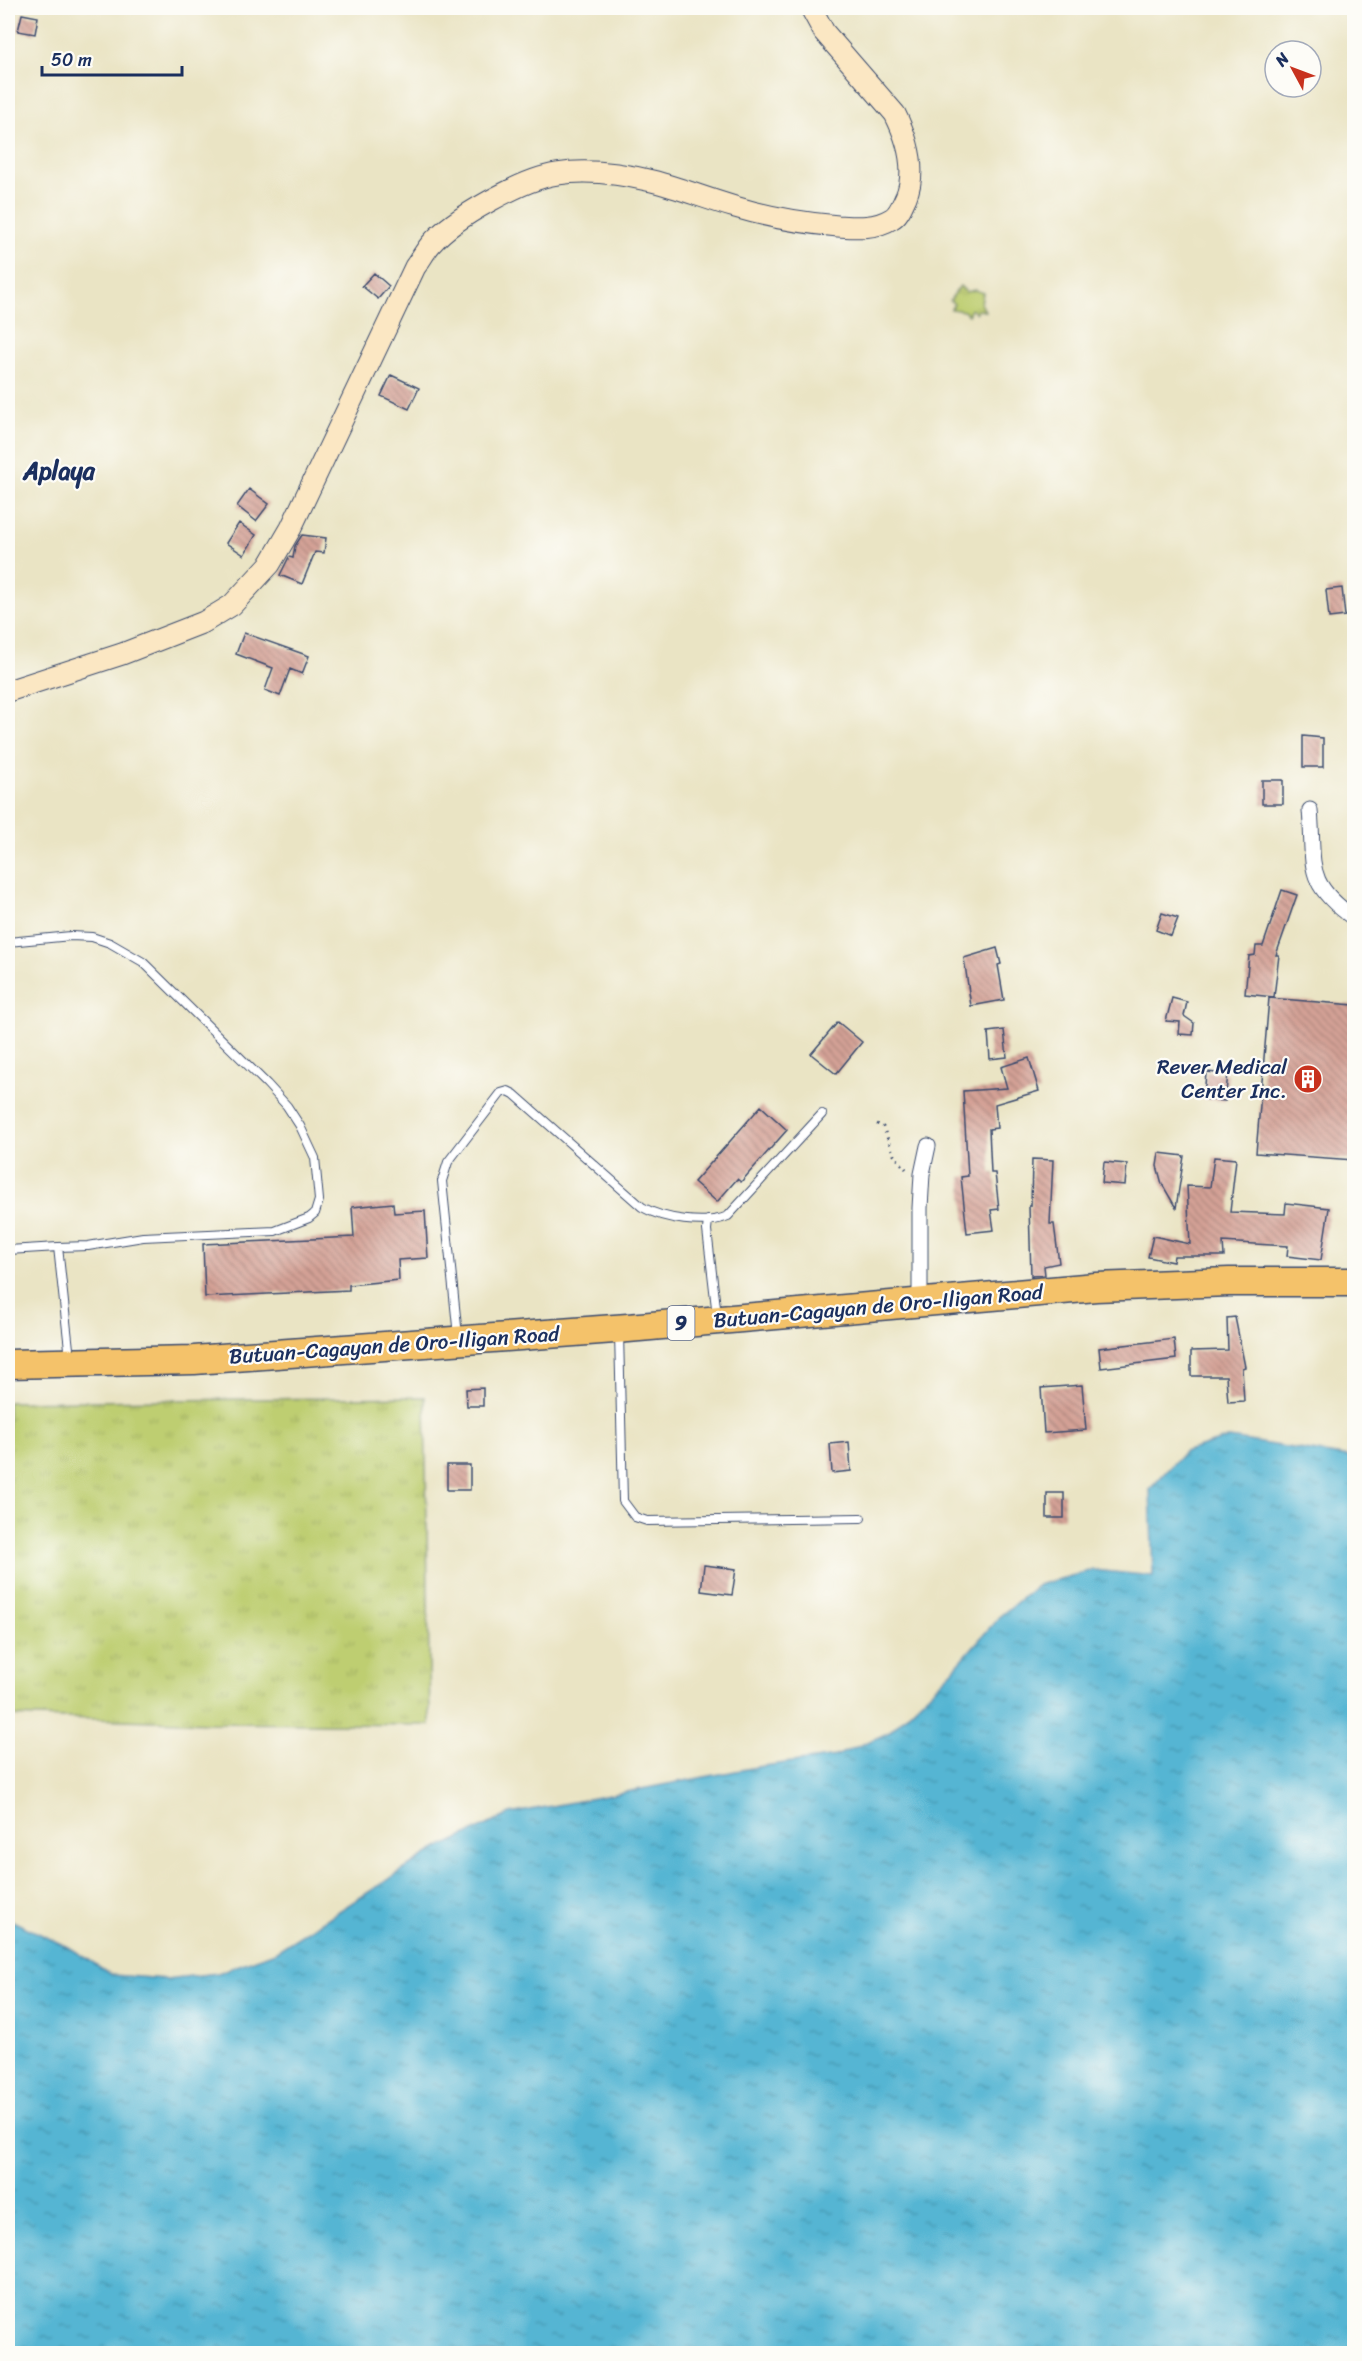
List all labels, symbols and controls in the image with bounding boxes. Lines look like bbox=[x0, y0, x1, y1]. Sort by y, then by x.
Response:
scale bar bbox=[42, 39, 182, 77]
north arrow bbox=[1263, 39, 1323, 99]
text: 50 m bbox=[51, 44, 92, 76]
text: N bbox=[1267, 45, 1297, 74]
district label: Aplaya bbox=[22, 450, 96, 492]
place label: Rever Medical Center Inc. bbox=[1157, 1048, 1288, 1110]
building icon: Rever Medical Center Inc. bbox=[1292, 1063, 1324, 1095]
street label: Butuan-Cagayan de Oro-Iligan Road bbox=[712, 1272, 1046, 1339]
road number: 9 bbox=[668, 1306, 694, 1340]
street label: Butuan-Cagayan de Oro-Iligan Road bbox=[228, 1314, 562, 1375]

